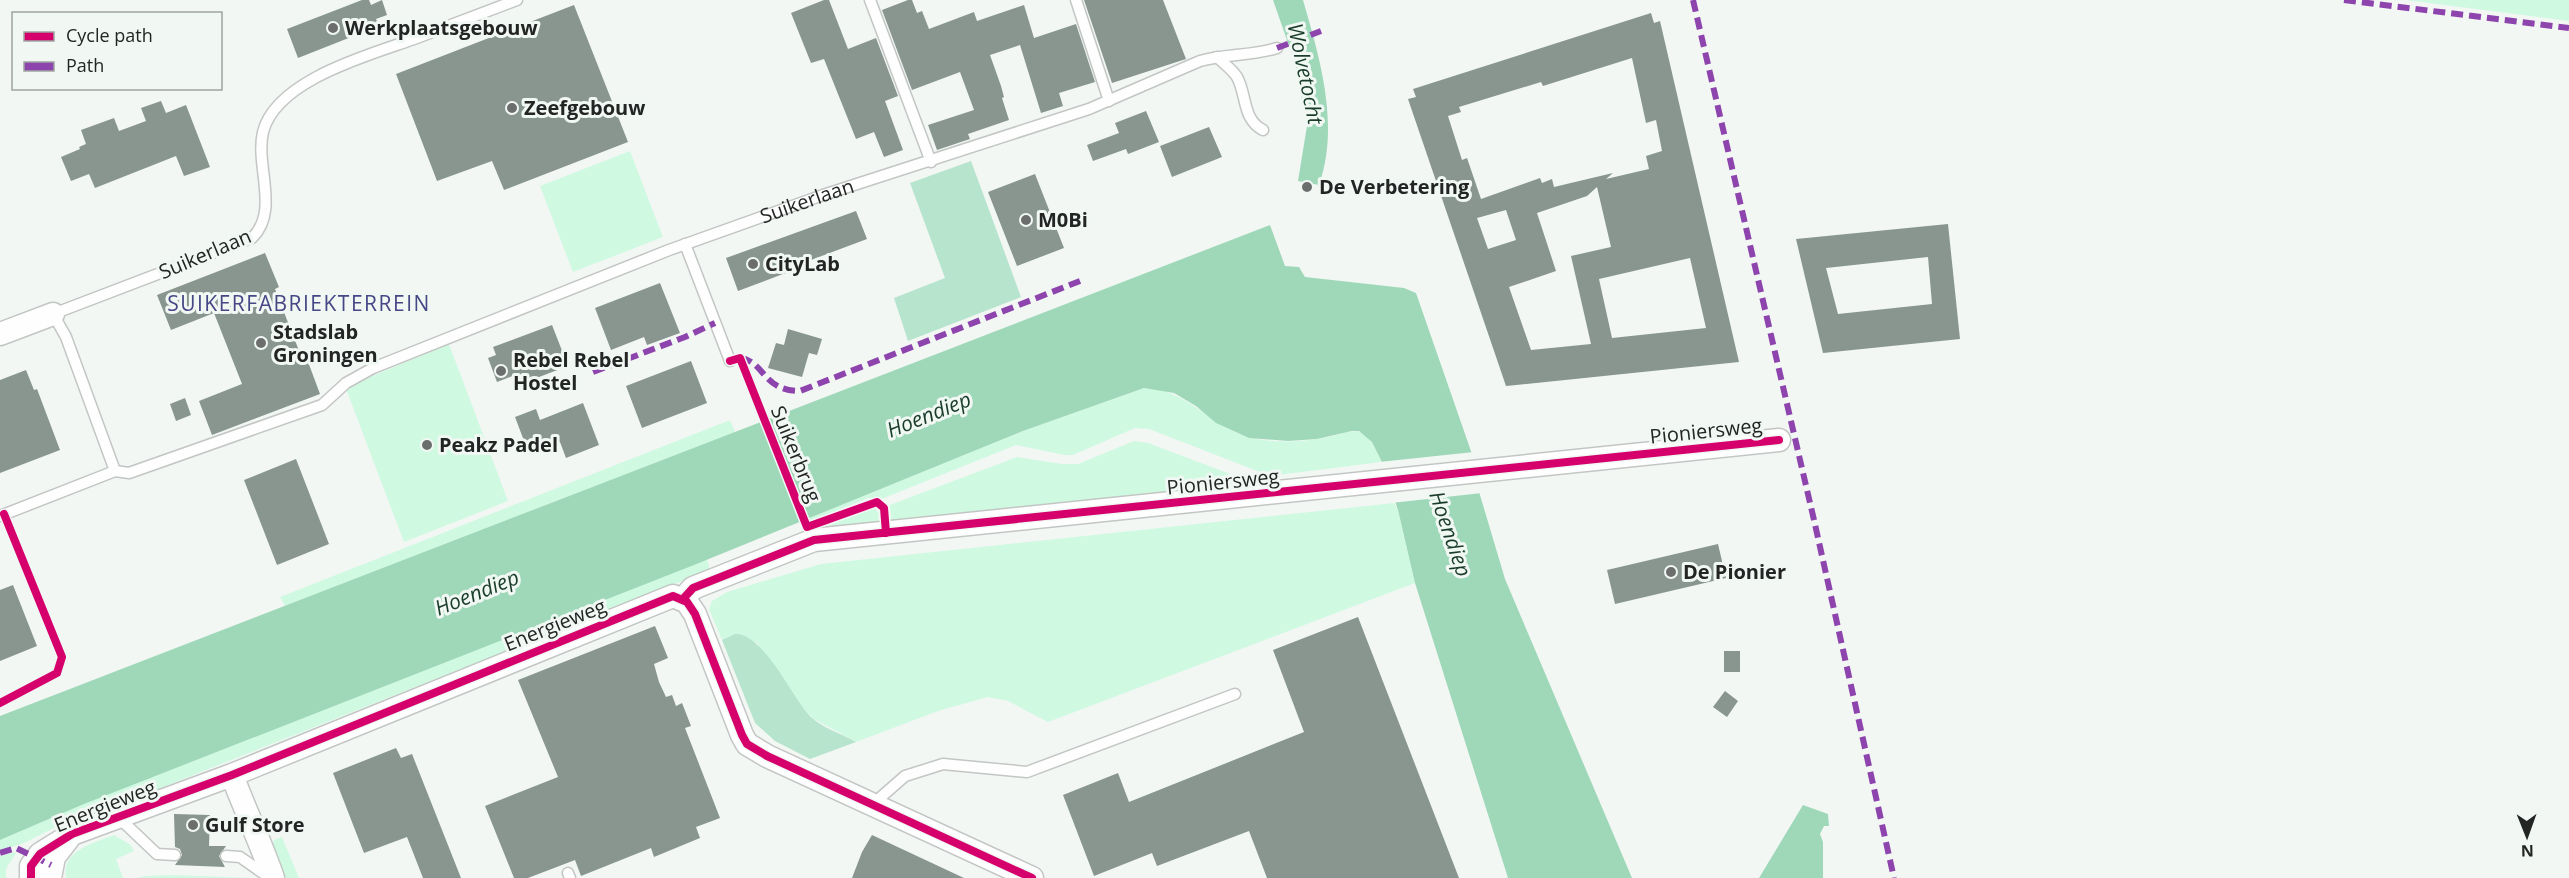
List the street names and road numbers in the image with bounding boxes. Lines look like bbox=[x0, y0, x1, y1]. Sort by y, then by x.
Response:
street label: Suikerlaan bbox=[756, 172, 857, 229]
street label: Suikerlaan bbox=[155, 222, 255, 285]
street label: Suikerbrug bbox=[765, 402, 828, 506]
street label: Pioniersweg bbox=[1648, 411, 1764, 450]
street label: Pioniersweg bbox=[1165, 462, 1281, 501]
street label: Energieweg bbox=[500, 592, 610, 657]
street label: Energieweg bbox=[50, 773, 160, 838]

